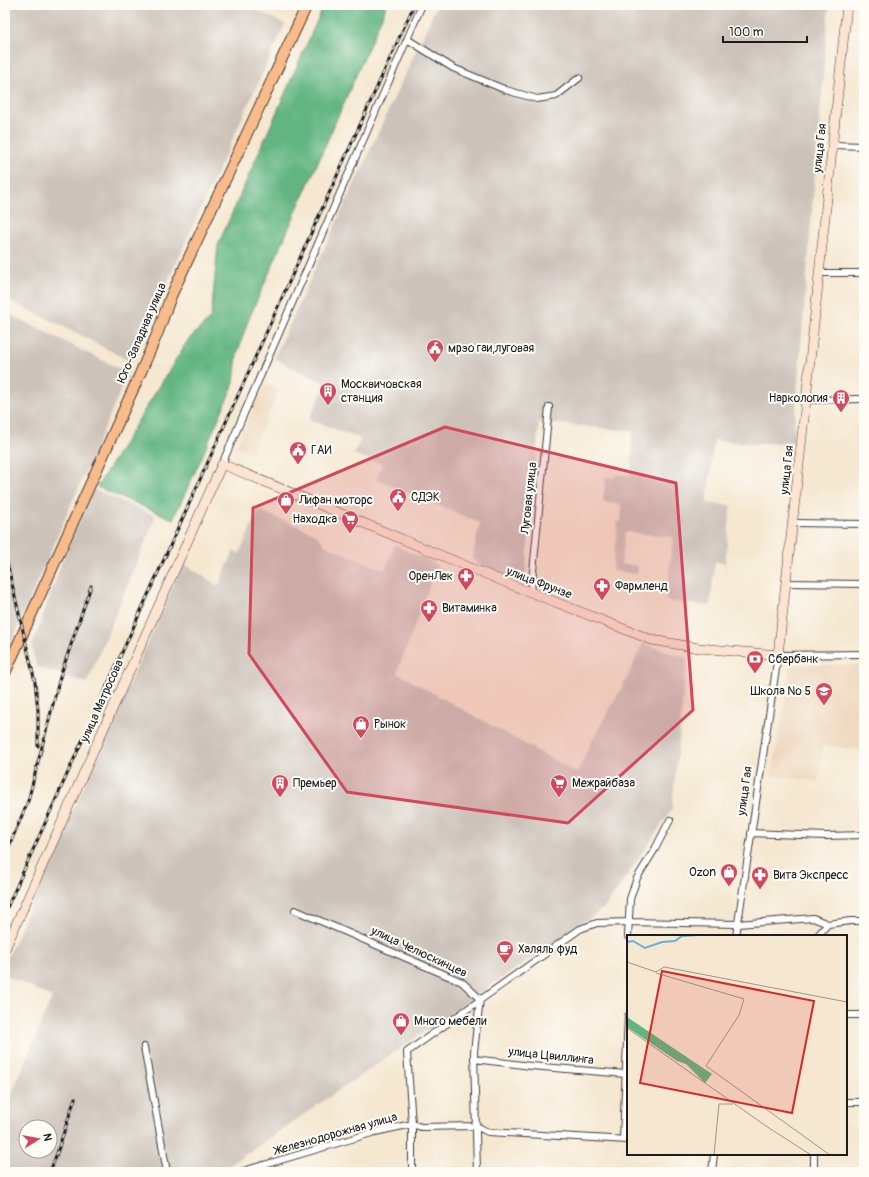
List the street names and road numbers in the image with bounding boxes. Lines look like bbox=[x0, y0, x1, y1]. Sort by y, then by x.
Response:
street label: улица Гая bbox=[810, 122, 830, 174]
street label: Юго-Западная улица bbox=[114, 280, 170, 385]
street label: улица Гая bbox=[777, 444, 797, 496]
street label: Луговая улица bbox=[518, 461, 540, 536]
street label: улица Фрунзе bbox=[503, 563, 574, 602]
street label: улица Матросова bbox=[77, 657, 127, 746]
street label: улица Гая bbox=[734, 765, 756, 818]
street label: улица Челюскинцев bbox=[368, 923, 469, 981]
street label: улица Цвиллинга bbox=[507, 1044, 595, 1068]
street label: Железнодорожная улица bbox=[271, 1109, 399, 1159]

